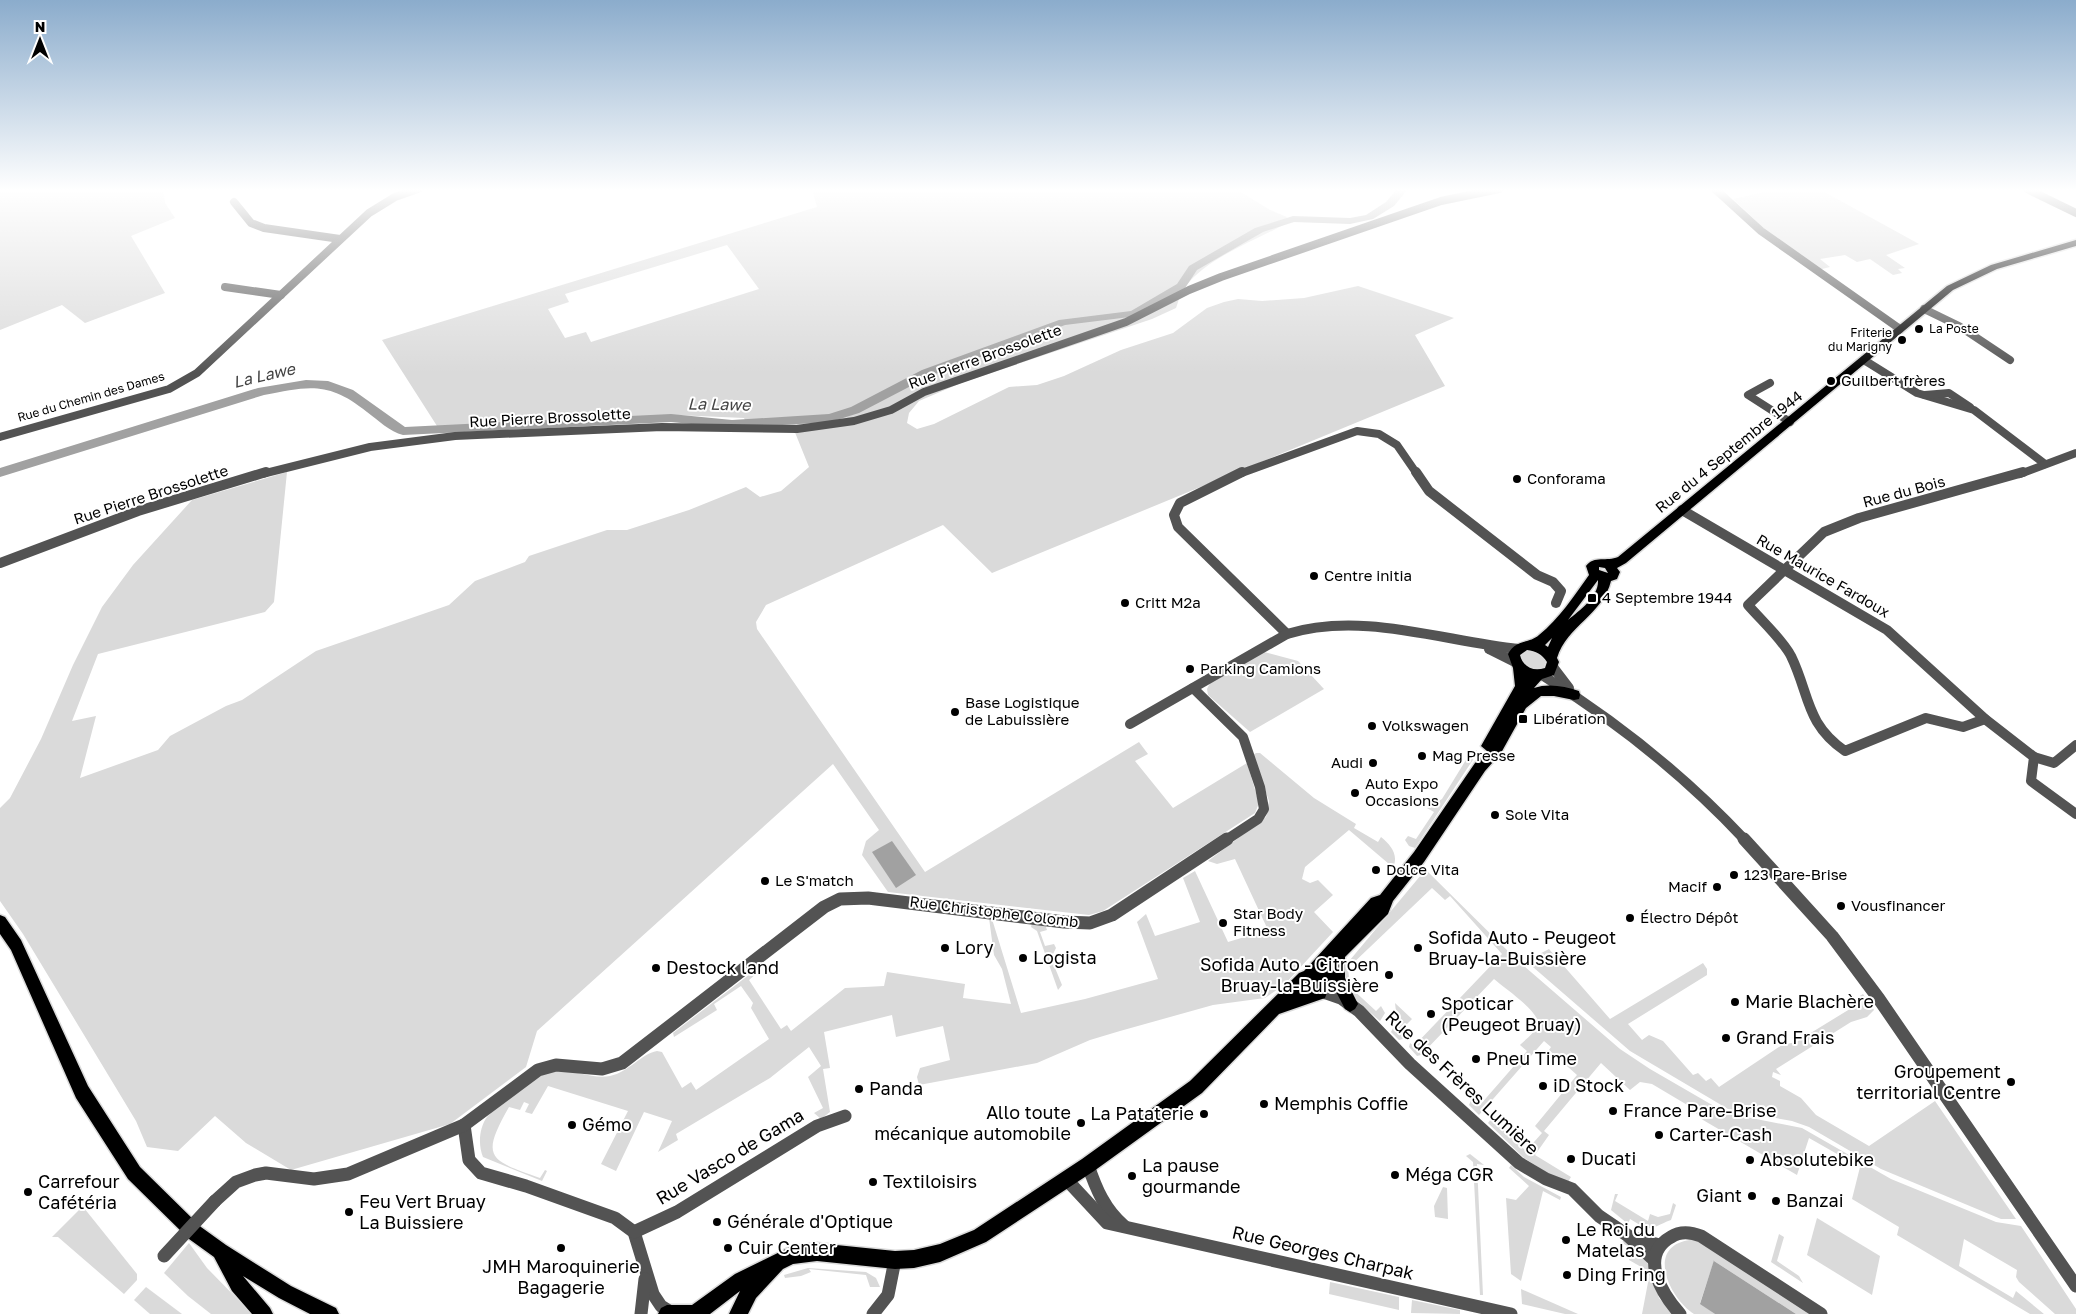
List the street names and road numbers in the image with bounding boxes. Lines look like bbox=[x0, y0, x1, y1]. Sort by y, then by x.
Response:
street label: Rue Pierre Brossolette bbox=[906, 320, 1064, 392]
street label: Rue du Chemin des Dames bbox=[16, 368, 166, 425]
street label: Rue du 4 Septembre 1944 bbox=[1651, 386, 1805, 516]
street label: Rue Pierre Brossolette bbox=[469, 404, 631, 430]
street label: Rue Pierre Brossolette bbox=[71, 460, 231, 528]
street label: Rue du Bois bbox=[1861, 471, 1947, 511]
street label: Rue Maurice Fardoux bbox=[1754, 530, 1893, 621]
street label: Rue Christophe Colomb bbox=[909, 892, 1080, 930]
street label: Rue des Frères Lumière bbox=[1381, 1005, 1544, 1159]
street label: Rue Vasco de Gama bbox=[652, 1103, 807, 1209]
street label: Rue Georges Charpak bbox=[1230, 1220, 1416, 1284]

